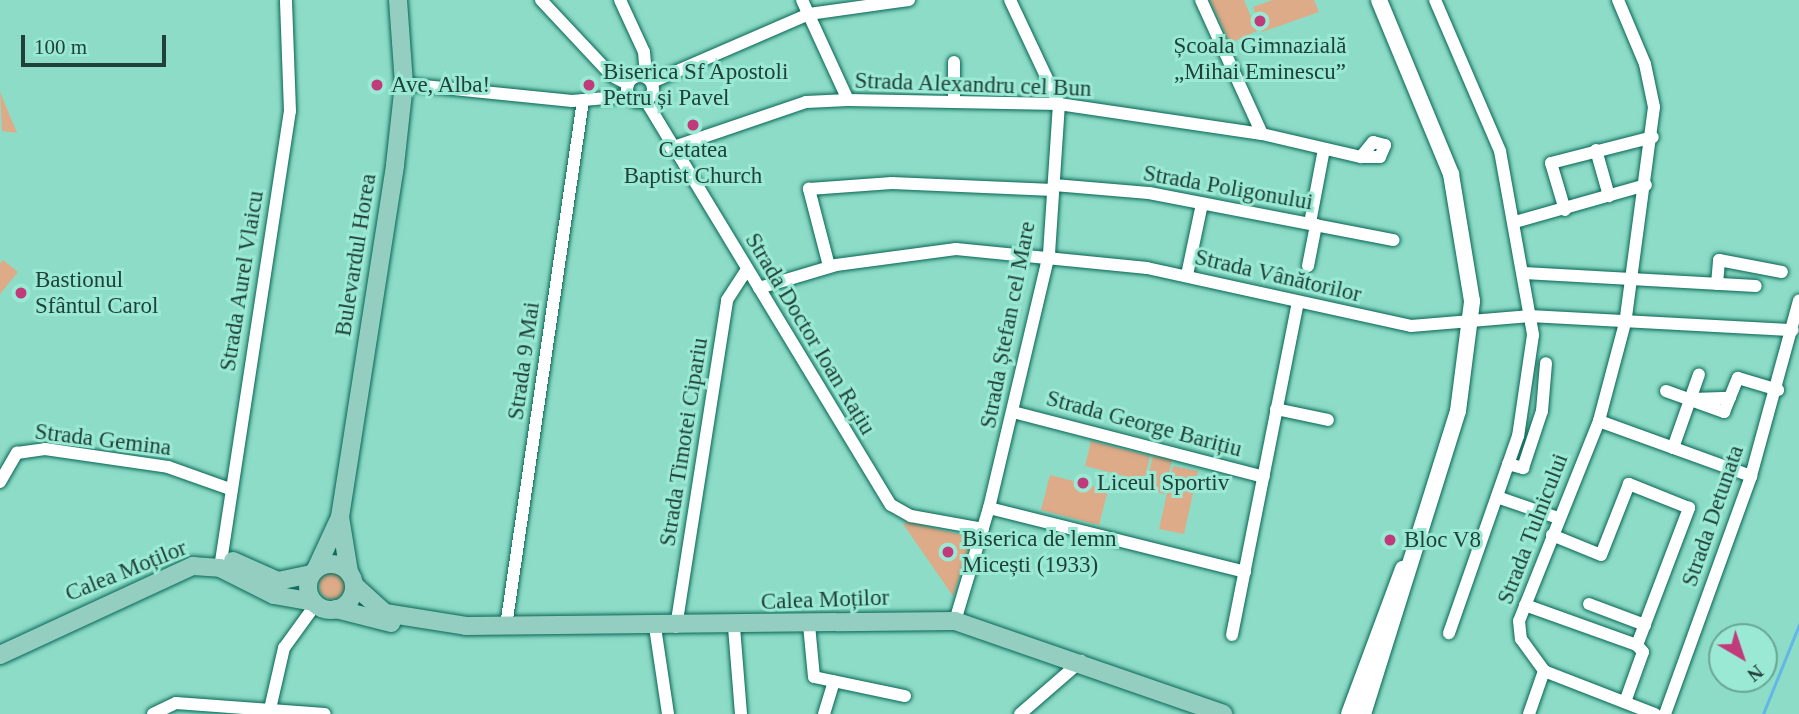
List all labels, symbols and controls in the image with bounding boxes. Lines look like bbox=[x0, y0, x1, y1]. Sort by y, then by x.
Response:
marker: Școala Gimnazială „Mihai Eminescu” bbox=[1252, 13, 1268, 29]
scale bar bbox=[24, 21, 170, 65]
place label: Școala Gimnazială „Mihai Eminescu” bbox=[1173, 32, 1347, 86]
text: 100 m bbox=[34, 35, 87, 59]
place label: Biserica Sf Apostoli Petru și Pavel bbox=[603, 58, 790, 112]
street label: Strada Alexandru cel Bun bbox=[853, 67, 1093, 103]
place label: Ave, Alba! bbox=[391, 71, 491, 99]
marker: Ave, Alba! bbox=[369, 77, 385, 93]
marker: Biserica Sf Apostoli Petru și Pavel bbox=[581, 77, 597, 93]
marker: Cetatea Baptist Church bbox=[685, 117, 701, 133]
place label: Cetatea Baptist Church bbox=[624, 136, 762, 190]
street label: Strada Poligonului bbox=[1141, 159, 1315, 217]
street label: Bulevardul Horea bbox=[330, 172, 382, 338]
street label: Strada Aurel Vlaicu bbox=[214, 188, 270, 374]
street label: Strada Ștefan cel Mare bbox=[974, 219, 1042, 431]
street label: Strada Doctor Ioan Rațiu bbox=[739, 228, 881, 440]
street label: Strada Vânătorilor bbox=[1192, 243, 1364, 309]
place label: Bastionul Sfântul Carol bbox=[35, 266, 158, 320]
marker: Bastionul Sfântul Carol bbox=[13, 285, 29, 301]
street label: Strada 9 Mai bbox=[502, 300, 546, 422]
street label: Strada Timotei Cipariu bbox=[654, 336, 714, 548]
street label: Strada George Barițiu bbox=[1043, 385, 1245, 463]
street label: Strada Gemina bbox=[33, 418, 173, 462]
street label: Strada Detunata bbox=[1676, 442, 1750, 590]
street label: Strada Tulnicului bbox=[1492, 450, 1574, 608]
place label: Liceul Sportiv bbox=[1097, 469, 1229, 497]
marker: Liceul Sportiv bbox=[1075, 475, 1091, 491]
place label: Biserica de lemn Micești (1933) bbox=[962, 525, 1117, 579]
place label: Bloc V8 bbox=[1404, 526, 1481, 554]
marker: Bloc V8 bbox=[1382, 532, 1398, 548]
street label: Calea Moților bbox=[61, 534, 191, 608]
marker: Biserica de lemn Micești (1933) bbox=[940, 544, 956, 560]
street label: Calea Moților bbox=[760, 584, 890, 616]
north arrow bbox=[1708, 623, 1778, 693]
text: N bbox=[1743, 661, 1767, 686]

